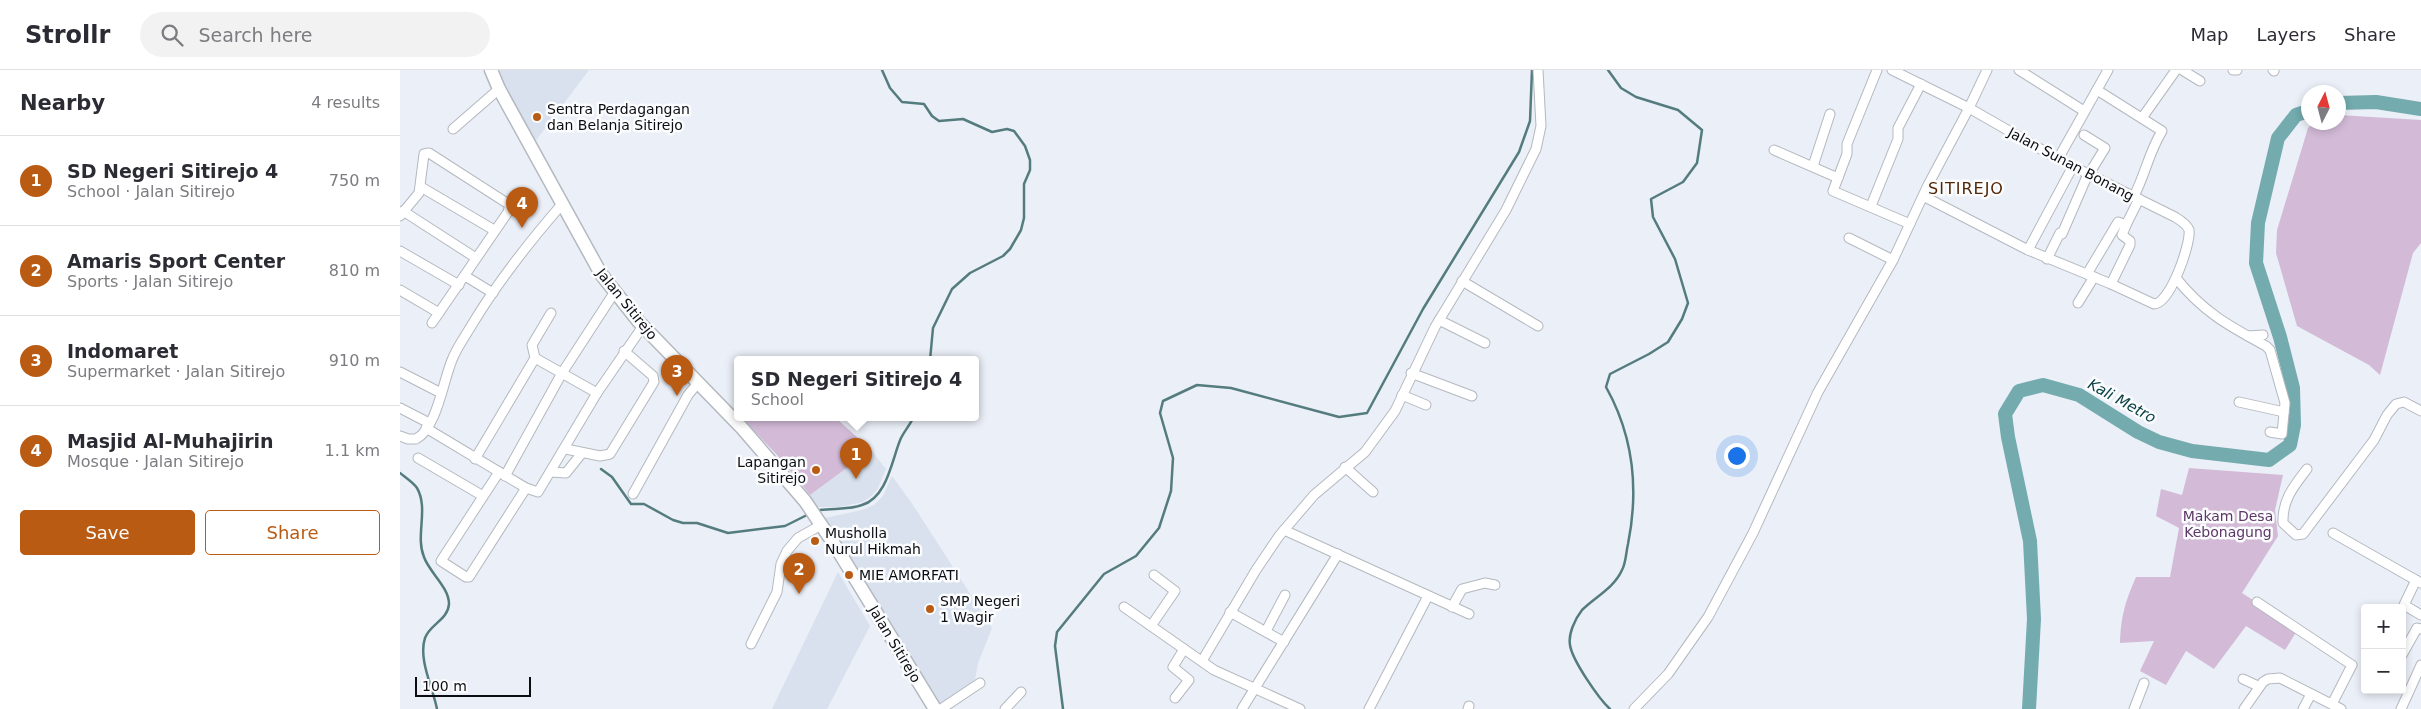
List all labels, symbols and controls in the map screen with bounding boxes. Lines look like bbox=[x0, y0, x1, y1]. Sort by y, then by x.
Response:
search box bbox=[140, 12, 490, 57]
text: Strollr bbox=[25, 21, 110, 49]
icon: search bbox=[158, 21, 186, 49]
text: Search here bbox=[198, 24, 313, 46]
text: Map bbox=[2190, 24, 2228, 45]
text: Layers bbox=[2256, 24, 2316, 45]
text: Share bbox=[2344, 24, 2396, 45]
north arrow bbox=[2301, 85, 2346, 130]
text: Nearby bbox=[20, 91, 105, 115]
text: 4 results bbox=[311, 93, 380, 112]
place label: Sentra Perdagangan dan Belanja Sitirejo bbox=[547, 101, 690, 133]
marker: Sentra Perdagangan dan Belanja Sitirejo bbox=[531, 111, 543, 123]
street label: Jalan Sunan Bonang bbox=[2004, 124, 2137, 204]
text: SD Negeri Sitirejo 4 bbox=[67, 160, 278, 182]
text: 1 bbox=[30, 171, 42, 190]
text: 750 m bbox=[329, 171, 380, 190]
district label: SITIREJO bbox=[1928, 179, 2004, 198]
text: School · Jalan Sitirejo bbox=[67, 182, 235, 201]
pin: 4 bbox=[506, 187, 538, 228]
text: Amaris Sport Center bbox=[67, 250, 285, 272]
text: 2 bbox=[30, 261, 42, 280]
text: 810 m bbox=[329, 261, 380, 280]
street label: Jalan Sitirejo bbox=[593, 264, 661, 343]
text: Sports · Jalan Sitirejo bbox=[67, 272, 233, 291]
text: Indomaret bbox=[67, 340, 178, 362]
text: 3 bbox=[30, 351, 42, 370]
text: 910 m bbox=[329, 351, 380, 370]
pin: 3 bbox=[661, 355, 693, 396]
popup bbox=[734, 356, 979, 421]
text: Supermarket · Jalan Sitirejo bbox=[67, 362, 285, 381]
text: SD Negeri Sitirejo 4 bbox=[751, 368, 962, 390]
water label: Kali Metro bbox=[2085, 375, 2159, 427]
text: School bbox=[751, 390, 804, 409]
text: Masjid Al-Muhajirin bbox=[67, 430, 274, 452]
pin: 1 bbox=[840, 438, 872, 479]
text: 4 bbox=[30, 441, 42, 460]
text: 1.1 km bbox=[325, 441, 380, 460]
your location bbox=[1724, 443, 1750, 469]
text: Mosque · Jalan Sitirejo bbox=[67, 452, 244, 471]
place label: Lapangan Sitirejo bbox=[737, 454, 806, 486]
marker: Lapangan Sitirejo bbox=[810, 464, 822, 476]
park label: Makam Desa Kebonagung bbox=[2183, 508, 2273, 540]
button: Save bbox=[20, 510, 195, 555]
button: Share bbox=[205, 510, 380, 555]
place label: Musholla Nurul Hikmah bbox=[825, 525, 921, 557]
marker: Musholla Nurul Hikmah bbox=[809, 535, 821, 547]
pin: 2 bbox=[783, 553, 815, 594]
place label: MIE AMORFATI bbox=[859, 567, 959, 583]
marker: MIE AMORFATI bbox=[843, 569, 855, 581]
place label: SMP Negeri 1 Wagir bbox=[940, 593, 1020, 625]
street label: Jalan Sitirejo bbox=[865, 602, 924, 685]
marker: SMP Negeri 1 Wagir bbox=[924, 603, 936, 615]
map controls bbox=[2361, 604, 2406, 694]
button: + bbox=[2361, 604, 2406, 649]
button: − bbox=[2361, 649, 2406, 694]
scale bar bbox=[415, 674, 531, 697]
text: 100 m bbox=[422, 678, 467, 694]

